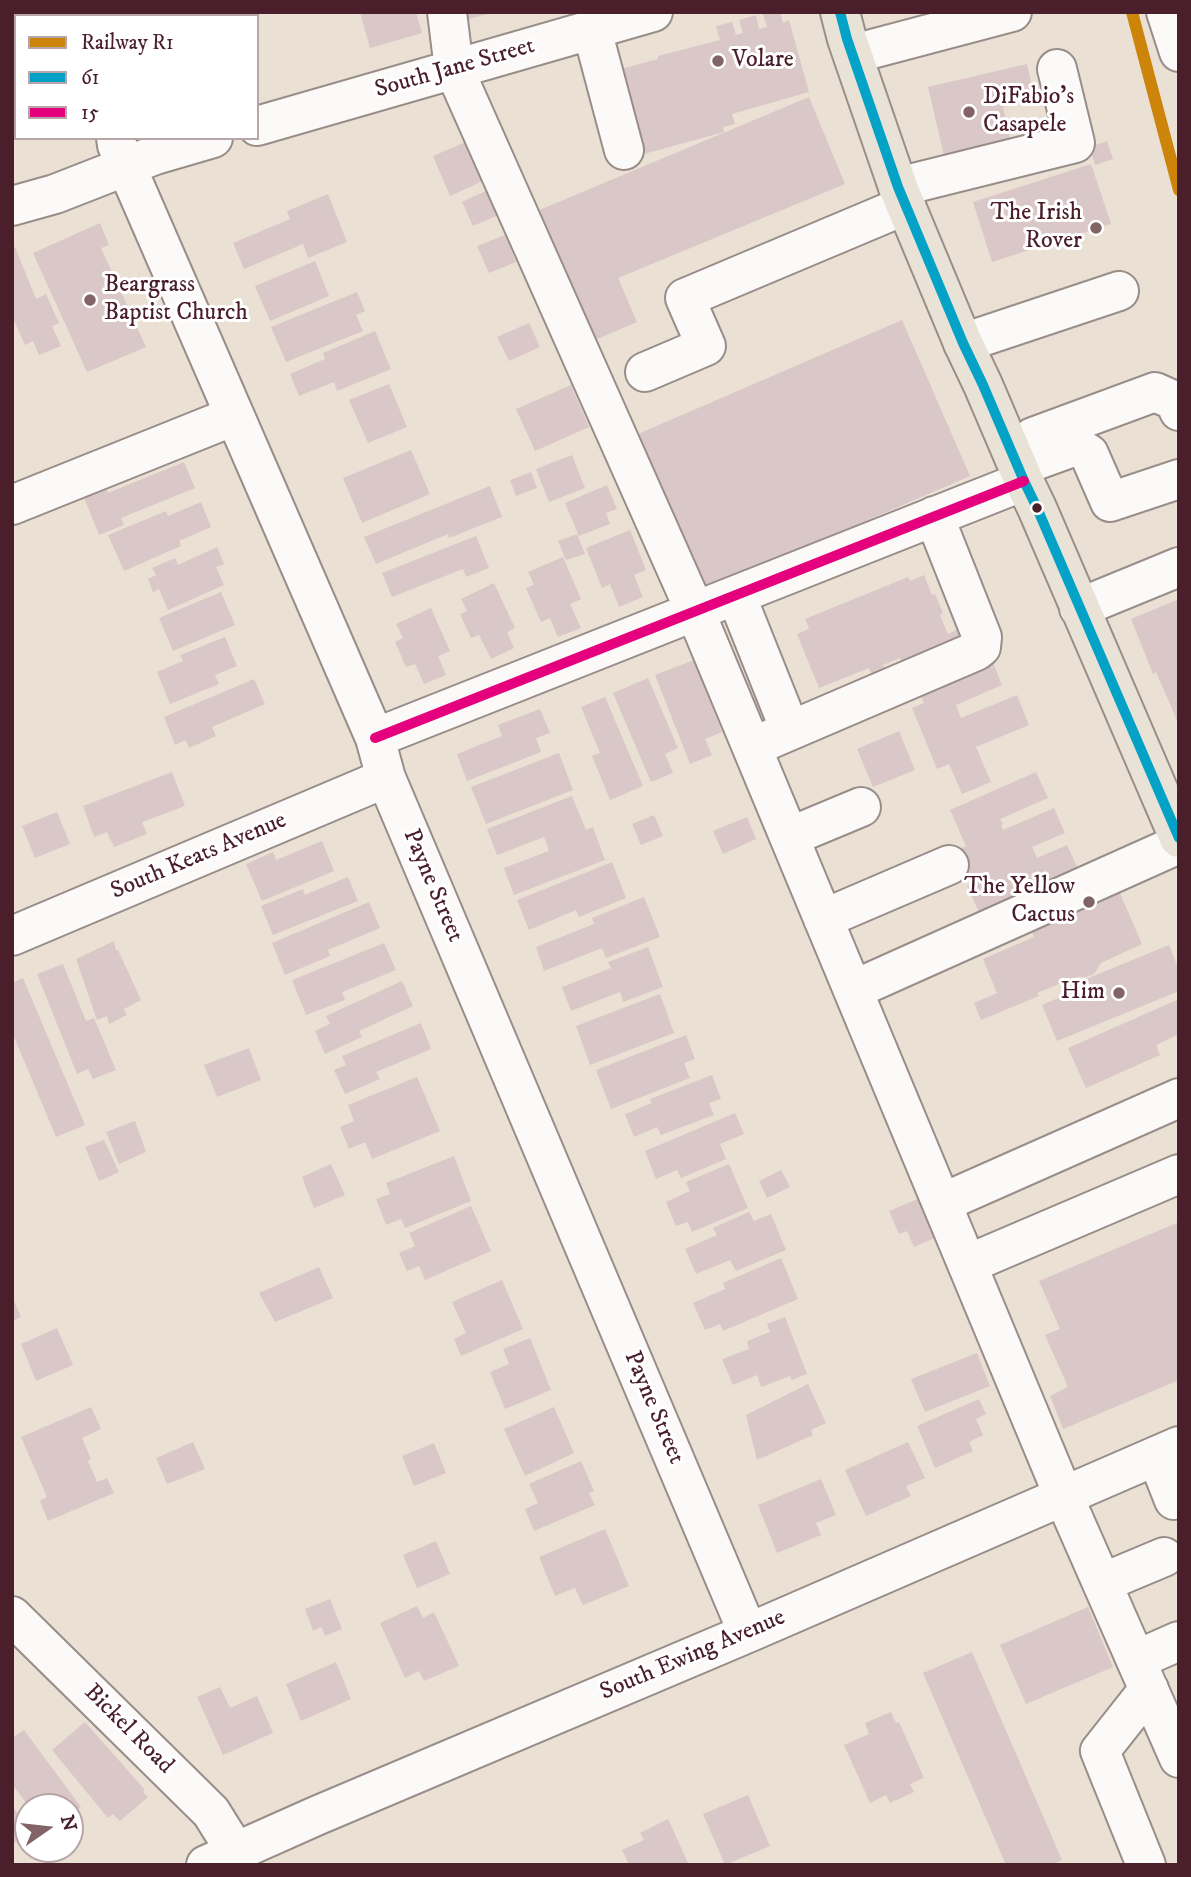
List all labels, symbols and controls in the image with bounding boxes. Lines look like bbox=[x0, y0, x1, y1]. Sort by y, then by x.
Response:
legend bbox=[14, 14, 259, 140]
text: Railway R1 bbox=[81, 30, 174, 56]
street label: South Jane Street bbox=[372, 32, 538, 106]
place label: Volare bbox=[732, 47, 794, 75]
marker: Volare bbox=[710, 53, 726, 69]
text: 61 bbox=[81, 65, 100, 91]
place label: DiFabio's Casapele bbox=[983, 84, 1074, 140]
text: 15 bbox=[81, 100, 99, 126]
marker: DiFabio's Casapele bbox=[961, 104, 977, 120]
place label: The Irish Rover bbox=[991, 200, 1082, 256]
marker: The Irish Rover bbox=[1088, 220, 1104, 236]
place label: Beargrass Baptist Church bbox=[104, 272, 248, 328]
marker: Beargrass Baptist Church bbox=[82, 292, 98, 308]
unlabelled marker bbox=[1030, 501, 1044, 515]
street label: South Keats Avenue bbox=[107, 807, 291, 907]
street label: Payne Street bbox=[395, 825, 469, 947]
place label: The Yellow Cactus bbox=[964, 874, 1075, 930]
marker: The Yellow Cactus bbox=[1081, 894, 1097, 910]
place label: Him bbox=[1061, 979, 1105, 1007]
marker: Him bbox=[1111, 985, 1127, 1001]
street label: Payne Street bbox=[616, 1347, 690, 1469]
street label: South Ewing Avenue bbox=[596, 1604, 790, 1708]
street label: Bickel Road bbox=[77, 1679, 179, 1781]
north arrow bbox=[14, 1793, 84, 1863]
text: N bbox=[55, 1813, 81, 1834]

